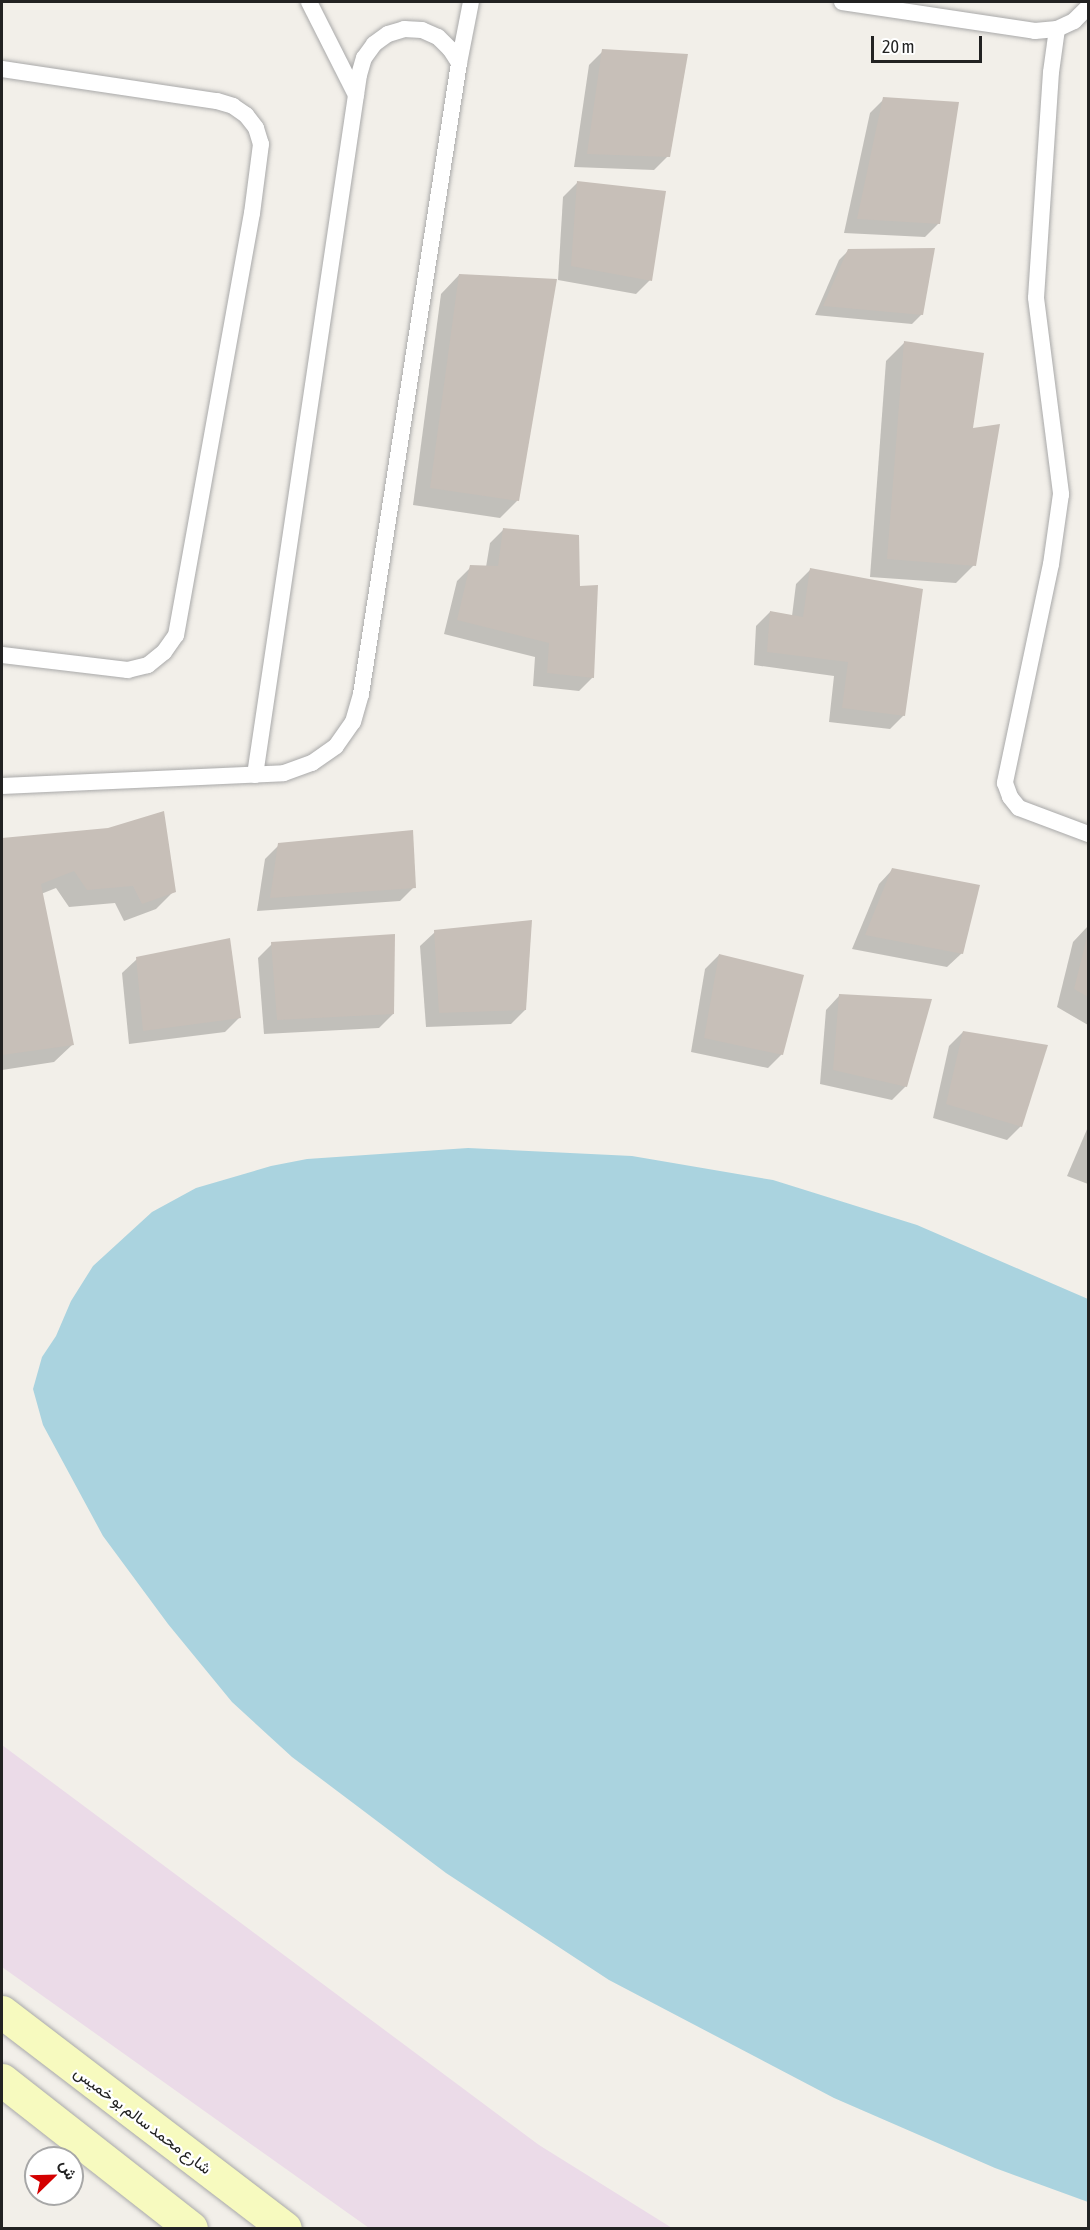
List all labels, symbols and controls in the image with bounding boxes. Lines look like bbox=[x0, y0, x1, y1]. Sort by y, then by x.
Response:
scale bar bbox=[874, 24, 985, 62]
text: 20 m bbox=[882, 36, 914, 57]
street label: شارع محمد سالم بو خميس bbox=[71, 2062, 215, 2178]
north arrow bbox=[24, 2146, 84, 2206]
text: ش bbox=[57, 2157, 81, 2182]

